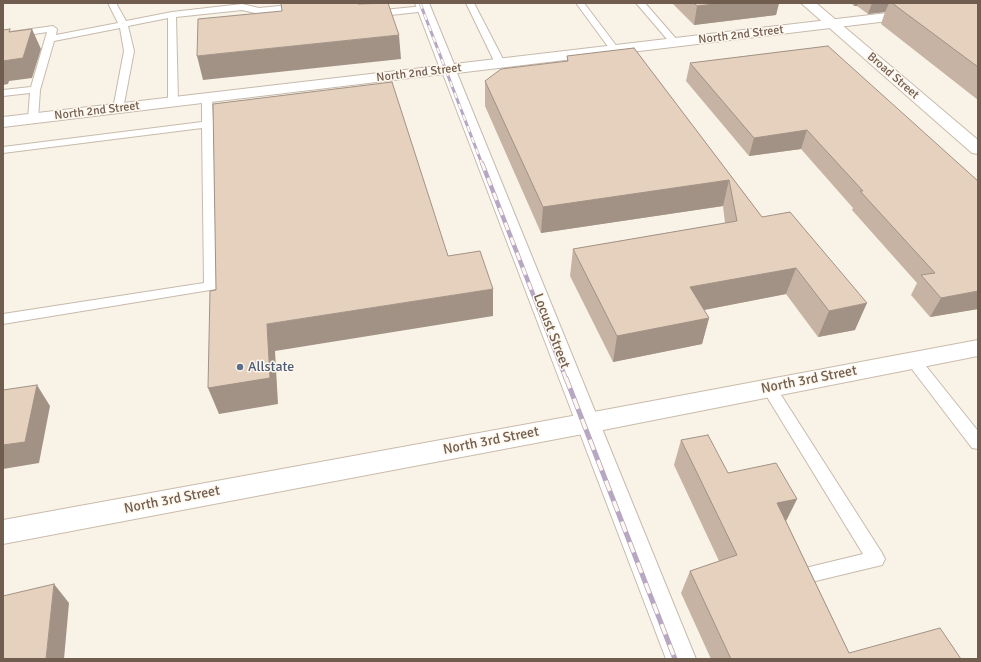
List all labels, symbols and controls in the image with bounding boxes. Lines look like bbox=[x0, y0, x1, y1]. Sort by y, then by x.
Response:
street label: North 2nd Street bbox=[698, 23, 784, 47]
street label: Broad Street bbox=[864, 50, 922, 102]
street label: North 2nd Street bbox=[376, 61, 462, 85]
street label: North 2nd Street bbox=[54, 99, 140, 123]
street label: Locust Street bbox=[529, 291, 573, 371]
place label: Allstate bbox=[248, 359, 294, 375]
marker: Allstate bbox=[235, 362, 245, 372]
street label: North 3rd Street bbox=[760, 362, 858, 398]
street label: North 3rd Street bbox=[442, 423, 540, 459]
street label: North 3rd Street bbox=[123, 482, 221, 518]

